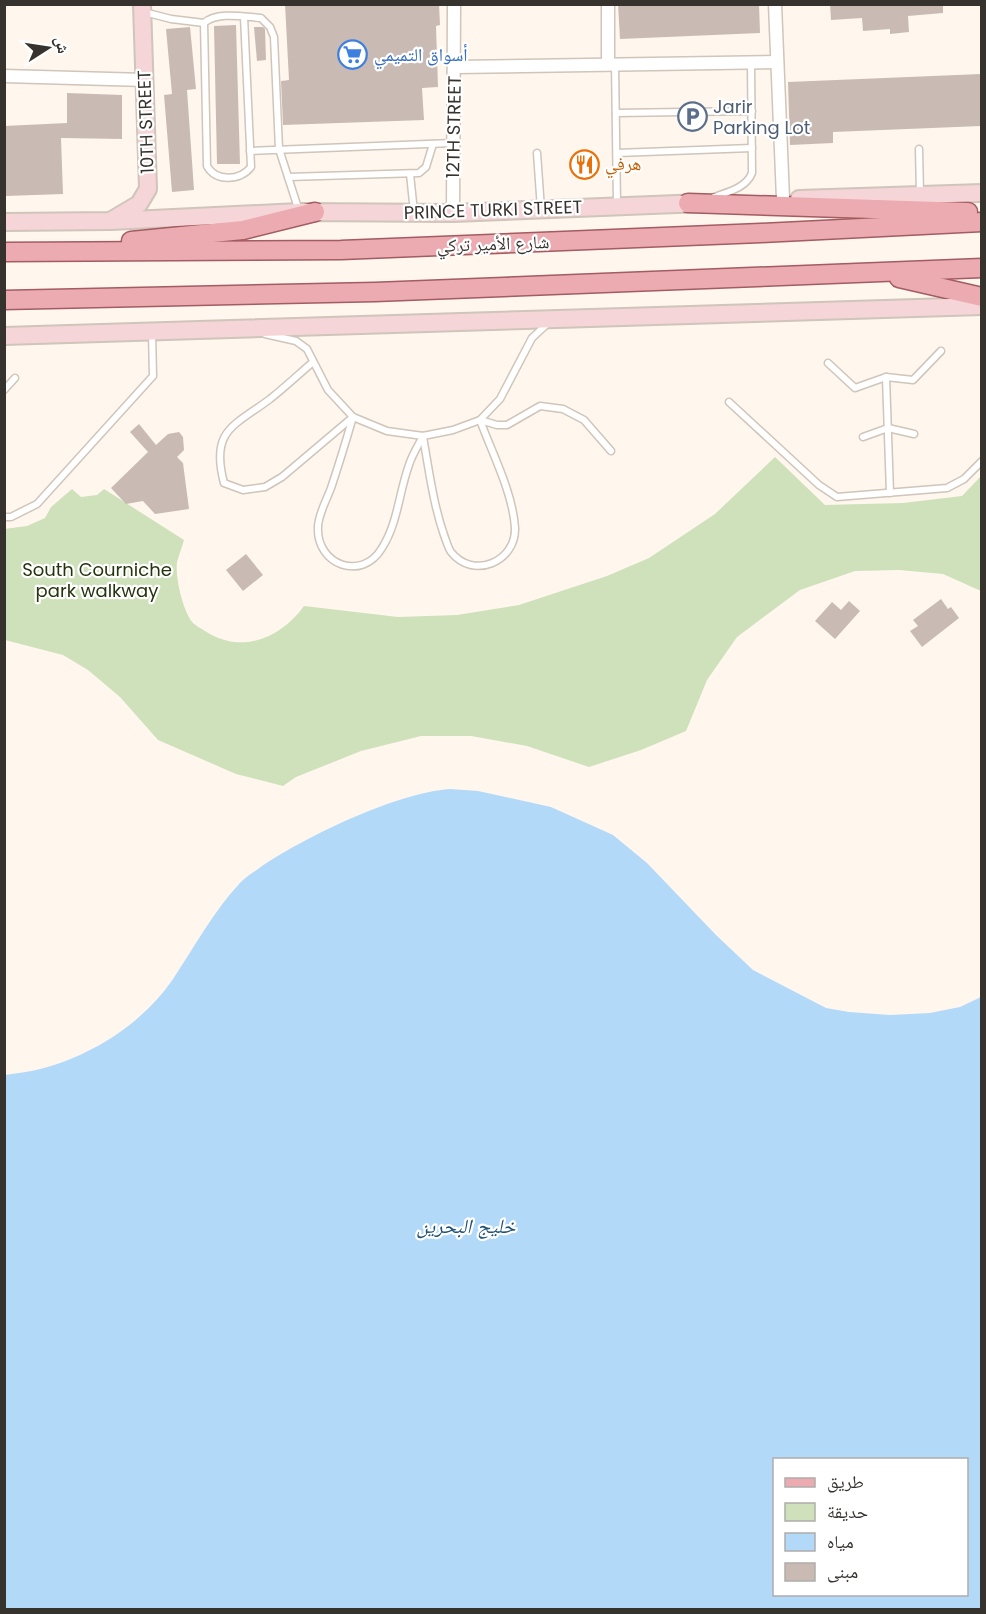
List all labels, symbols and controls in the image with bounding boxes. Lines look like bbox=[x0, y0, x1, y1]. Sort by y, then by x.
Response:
north arrow bbox=[18, 18, 78, 78]
text: ش bbox=[49, 34, 75, 56]
supermarket icon: أسواق التميمي bbox=[337, 39, 369, 71]
place label: أسواق التميمي bbox=[374, 42, 468, 70]
street label: 10TH STREET bbox=[131, 70, 160, 174]
street label: 12TH STREET bbox=[440, 75, 467, 178]
place label: Jarir Parking Lot bbox=[713, 94, 810, 140]
parking icon: Jarir Parking Lot bbox=[676, 101, 708, 133]
restaurant icon: هرفي bbox=[568, 148, 600, 180]
place label: هرفي bbox=[605, 151, 641, 179]
street label: PRINCE TURKI STREET bbox=[403, 194, 583, 225]
street label: شارع الأمير تركي bbox=[436, 229, 550, 261]
park label: South Courniche park walkway bbox=[22, 557, 172, 603]
water label: خليج البحرين bbox=[417, 1212, 516, 1240]
legend bbox=[773, 1458, 968, 1596]
text: طريق bbox=[827, 1469, 864, 1494]
text: حديقة bbox=[827, 1499, 868, 1524]
text: مياه bbox=[827, 1529, 854, 1554]
text: مبنى bbox=[827, 1559, 858, 1584]

